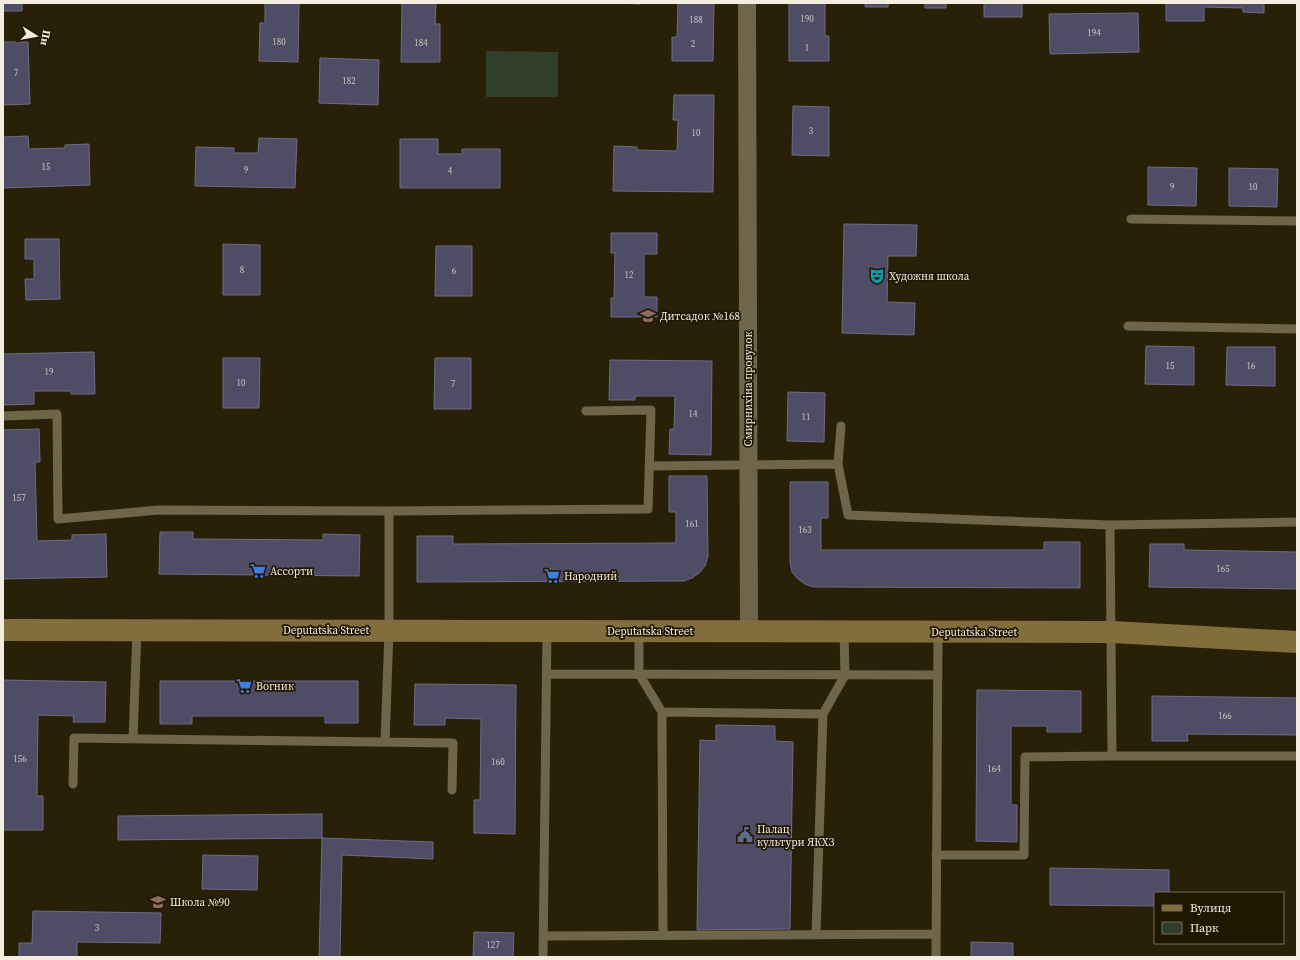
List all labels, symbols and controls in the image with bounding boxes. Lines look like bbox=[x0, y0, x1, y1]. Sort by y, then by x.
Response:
house number: 190 bbox=[800, 13, 814, 25]
house number: 188 bbox=[689, 14, 703, 26]
north arrow bbox=[16, 16, 56, 56]
house number: 194 bbox=[1087, 27, 1101, 39]
text: Пн bbox=[36, 29, 54, 47]
house number: 180 bbox=[272, 36, 286, 48]
house number: 184 bbox=[414, 37, 428, 49]
house number: 2 bbox=[691, 38, 696, 50]
house number: 1 bbox=[805, 42, 809, 54]
house number: 7 bbox=[14, 67, 19, 79]
house number: 182 bbox=[342, 75, 356, 87]
house number: 3 bbox=[809, 125, 814, 137]
house number: 10 bbox=[691, 127, 701, 139]
house number: 15 bbox=[41, 161, 51, 173]
house number: 9 bbox=[244, 164, 249, 176]
house number: 4 bbox=[448, 165, 453, 177]
house number: 9 bbox=[1170, 181, 1175, 193]
house number: 10 bbox=[1248, 181, 1258, 193]
house number: 8 bbox=[240, 264, 245, 276]
house number: 6 bbox=[452, 265, 457, 277]
theatre icon: Художня школа bbox=[868, 267, 886, 285]
house number: 12 bbox=[624, 269, 634, 281]
place label: Художня школа bbox=[889, 269, 970, 284]
school or university icon: Дитсадок №168 bbox=[639, 307, 657, 325]
place label: Дитсадок №168 bbox=[660, 309, 740, 324]
street label: Смирнихіна провулок bbox=[741, 331, 756, 447]
house number: 15 bbox=[1165, 360, 1175, 372]
house number: 16 bbox=[1246, 360, 1256, 372]
house number: 19 bbox=[44, 366, 54, 378]
house number: 10 bbox=[236, 377, 246, 389]
house number: 7 bbox=[451, 378, 456, 390]
house number: 14 bbox=[688, 408, 698, 420]
house number: 11 bbox=[801, 411, 811, 423]
house number: 157 bbox=[12, 492, 26, 504]
house number: 161 bbox=[685, 518, 699, 530]
house number: 163 bbox=[798, 524, 812, 536]
supermarket icon: Ассорти bbox=[249, 562, 267, 580]
house number: 165 bbox=[1216, 563, 1230, 575]
place label: Ассорти bbox=[270, 564, 313, 579]
supermarket icon: Народний bbox=[543, 567, 561, 585]
place label: Народний bbox=[564, 569, 617, 584]
street label: Deputatska Street bbox=[283, 623, 369, 638]
street label: Deputatska Street bbox=[607, 624, 693, 639]
street label: Deputatska Street bbox=[931, 625, 1017, 640]
supermarket icon: Вогник bbox=[235, 677, 253, 695]
place label: Вогник bbox=[256, 679, 294, 694]
house number: 166 bbox=[1218, 710, 1232, 722]
house number: 156 bbox=[13, 753, 27, 765]
house number: 160 bbox=[491, 756, 505, 768]
house number: 164 bbox=[987, 763, 1001, 775]
place label: Палац культури ЯКХЗ bbox=[757, 822, 835, 850]
public building icon: Палац культури ЯКХЗ bbox=[736, 826, 754, 844]
legend bbox=[1154, 892, 1284, 944]
school or university icon: Школа №90 bbox=[149, 893, 167, 911]
place label: Школа №90 bbox=[170, 895, 230, 910]
text: Вулиця bbox=[1190, 900, 1231, 916]
text: Парк bbox=[1190, 920, 1219, 936]
house number: 3 bbox=[95, 922, 100, 934]
house number: 127 bbox=[486, 939, 500, 951]

